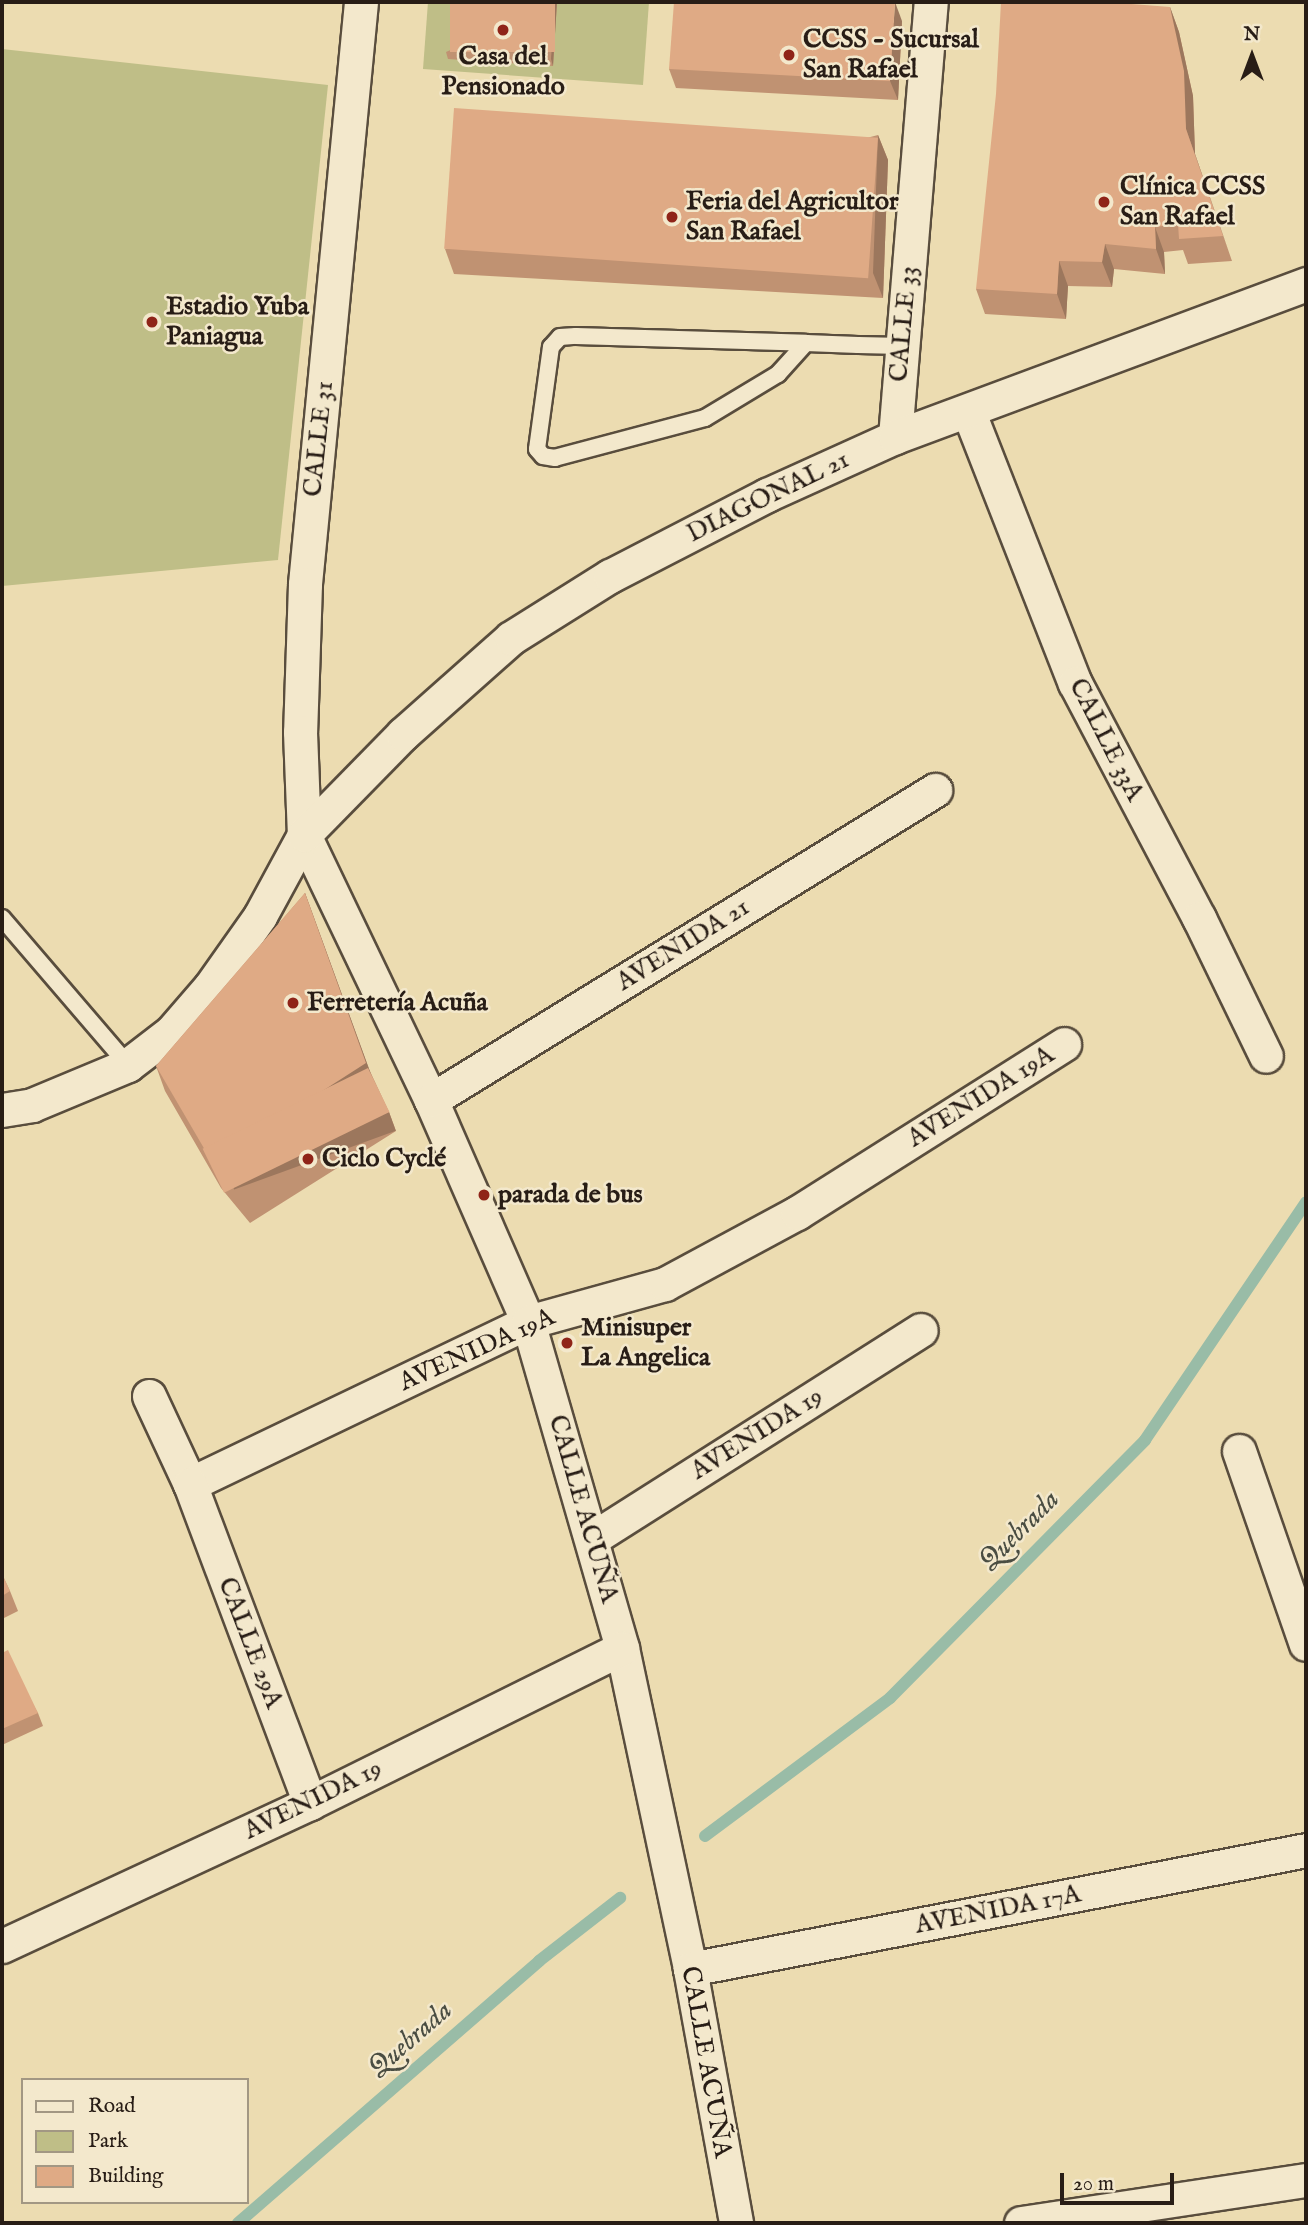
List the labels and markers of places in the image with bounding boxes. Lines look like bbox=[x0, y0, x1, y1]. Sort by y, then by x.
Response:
marker: Casa del Pensionado bbox=[495, 22, 511, 38]
place label: CCSS - Sucursal San Rafael bbox=[803, 24, 979, 86]
place label: Casa del Pensionado bbox=[441, 41, 565, 102]
marker: CCSS - Sucursal San Rafael bbox=[781, 47, 797, 63]
place label: Clínica CCSS San Rafael bbox=[1120, 171, 1265, 232]
place label: Feria del Agricultor San Rafael bbox=[686, 186, 898, 248]
marker: Clínica CCSS San Rafael bbox=[1094, 192, 1114, 212]
marker: Feria del Agricultor San Rafael bbox=[664, 209, 680, 225]
place label: Estadio Yuba Paniagua bbox=[166, 291, 309, 352]
marker: Estadio Yuba Paniagua bbox=[144, 314, 160, 330]
place label: Ferretería Acuña bbox=[307, 987, 488, 1019]
marker: Ferretería Acuña bbox=[285, 995, 301, 1011]
place label: Ciclo Cyclé bbox=[322, 1143, 446, 1175]
marker: Ciclo Cyclé bbox=[300, 1151, 316, 1167]
place label: parada de bus bbox=[498, 1179, 643, 1211]
marker: parada de bus bbox=[476, 1187, 492, 1203]
place label: Minisuper La Angelica bbox=[581, 1312, 710, 1374]
marker: Minisuper La Angelica bbox=[559, 1335, 575, 1351]

